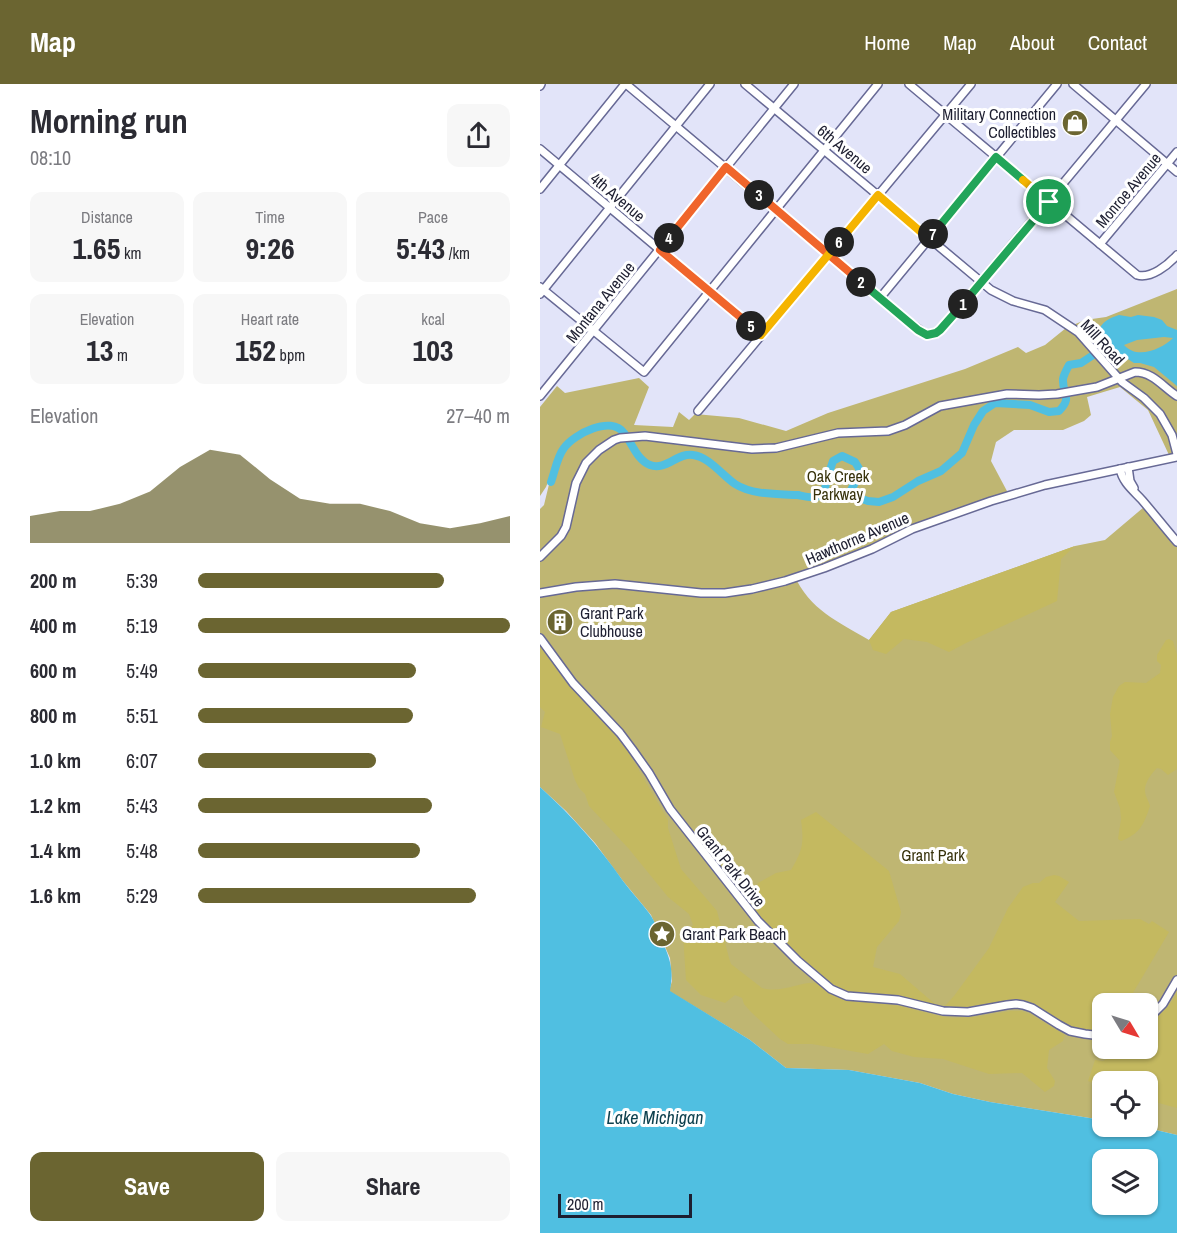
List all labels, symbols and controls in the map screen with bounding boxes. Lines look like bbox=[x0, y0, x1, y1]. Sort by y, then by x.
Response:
text: Map bbox=[30, 23, 76, 61]
text: Home bbox=[864, 28, 910, 57]
text: Map bbox=[943, 28, 977, 57]
text: About bbox=[1010, 28, 1055, 57]
text: Contact bbox=[1088, 28, 1147, 57]
text: Morning run bbox=[30, 99, 188, 143]
place label: Military Connection Collectibles bbox=[942, 103, 1056, 143]
button: share bbox=[447, 104, 510, 167]
shop icon: Military Connection Collectibles bbox=[1060, 108, 1090, 138]
street label: 6th Avenue bbox=[813, 120, 877, 178]
text: 08:10 bbox=[30, 144, 71, 171]
street label: Monroe Avenue bbox=[1090, 148, 1166, 232]
street label: 4th Avenue bbox=[586, 168, 650, 226]
pin bbox=[1023, 176, 1074, 227]
pin: 3 bbox=[744, 180, 774, 210]
text: 3 bbox=[755, 184, 763, 206]
icon: arrive bbox=[1032, 185, 1065, 218]
text: Distance bbox=[81, 206, 133, 228]
text: Time bbox=[255, 206, 285, 228]
text: Pace bbox=[418, 206, 448, 228]
pin: 7 bbox=[918, 219, 948, 249]
pin: 4 bbox=[654, 223, 684, 253]
text: 7 bbox=[929, 223, 937, 245]
text: 4 bbox=[665, 227, 673, 249]
pin: 6 bbox=[824, 227, 854, 257]
text: 1.65 bbox=[72, 228, 120, 268]
text: 9:26 bbox=[245, 228, 295, 268]
text: 5:43 bbox=[396, 228, 445, 268]
text: 6 bbox=[835, 231, 843, 253]
text: km bbox=[120, 242, 142, 264]
text: /km bbox=[445, 242, 470, 264]
street label: Montana Avenue bbox=[561, 257, 639, 347]
pin: 2 bbox=[846, 267, 876, 297]
text: 2 bbox=[857, 271, 865, 293]
pin: 1 bbox=[948, 289, 978, 319]
text: 1 bbox=[959, 293, 967, 315]
text: Elevation bbox=[80, 308, 134, 330]
text: Heart rate bbox=[241, 308, 299, 330]
text: kcal bbox=[421, 308, 445, 330]
pin: 5 bbox=[736, 311, 766, 341]
street label: Mill Road bbox=[1076, 314, 1130, 370]
text: 5 bbox=[747, 315, 755, 337]
text: 13 bbox=[86, 330, 113, 370]
text: 152 bbox=[235, 330, 276, 370]
text: 103 bbox=[412, 330, 454, 370]
text: m bbox=[113, 344, 128, 366]
text: bpm bbox=[276, 344, 305, 366]
text: Elevation bbox=[30, 402, 98, 429]
text: 27–40 m bbox=[446, 402, 510, 429]
park label: Oak Creek Parkway bbox=[807, 465, 870, 505]
street label: Hawthorne Avenue bbox=[802, 506, 912, 570]
text: 200 m bbox=[30, 567, 77, 594]
text: 5:39 bbox=[126, 567, 158, 594]
place label: Grant Park Clubhouse bbox=[580, 602, 644, 642]
building icon: Grant Park Clubhouse bbox=[545, 607, 575, 637]
text: 400 m bbox=[30, 612, 77, 639]
text: 5:19 bbox=[126, 612, 158, 639]
text: 600 m bbox=[30, 657, 77, 684]
text: 5:49 bbox=[126, 657, 158, 684]
text: 800 m bbox=[30, 702, 77, 729]
text: 5:51 bbox=[126, 702, 158, 729]
text: 1.0 km bbox=[30, 747, 81, 774]
text: 6:07 bbox=[126, 747, 158, 774]
text: 1.2 km bbox=[30, 792, 81, 819]
text: 5:43 bbox=[126, 792, 158, 819]
street label: Grant Park Drive bbox=[691, 821, 771, 911]
text: 1.4 km bbox=[30, 837, 81, 864]
text: 5:48 bbox=[126, 837, 158, 864]
park label: Grant Park bbox=[901, 844, 965, 866]
text: 1.6 km bbox=[30, 882, 81, 909]
text: 5:29 bbox=[126, 882, 158, 909]
place icon: Grant Park Beach bbox=[647, 919, 677, 949]
place label: Grant Park Beach bbox=[682, 923, 786, 945]
north arrow bbox=[1092, 993, 1158, 1059]
map controls bbox=[1092, 993, 1158, 1215]
button: locate bbox=[1092, 1071, 1158, 1137]
water label: Lake Michigan bbox=[607, 1105, 703, 1130]
button: layers bbox=[1092, 1149, 1158, 1215]
button: Save bbox=[30, 1152, 264, 1221]
button: Share bbox=[276, 1152, 510, 1221]
scale bar bbox=[558, 1191, 692, 1218]
text: 200 m bbox=[567, 1193, 603, 1215]

